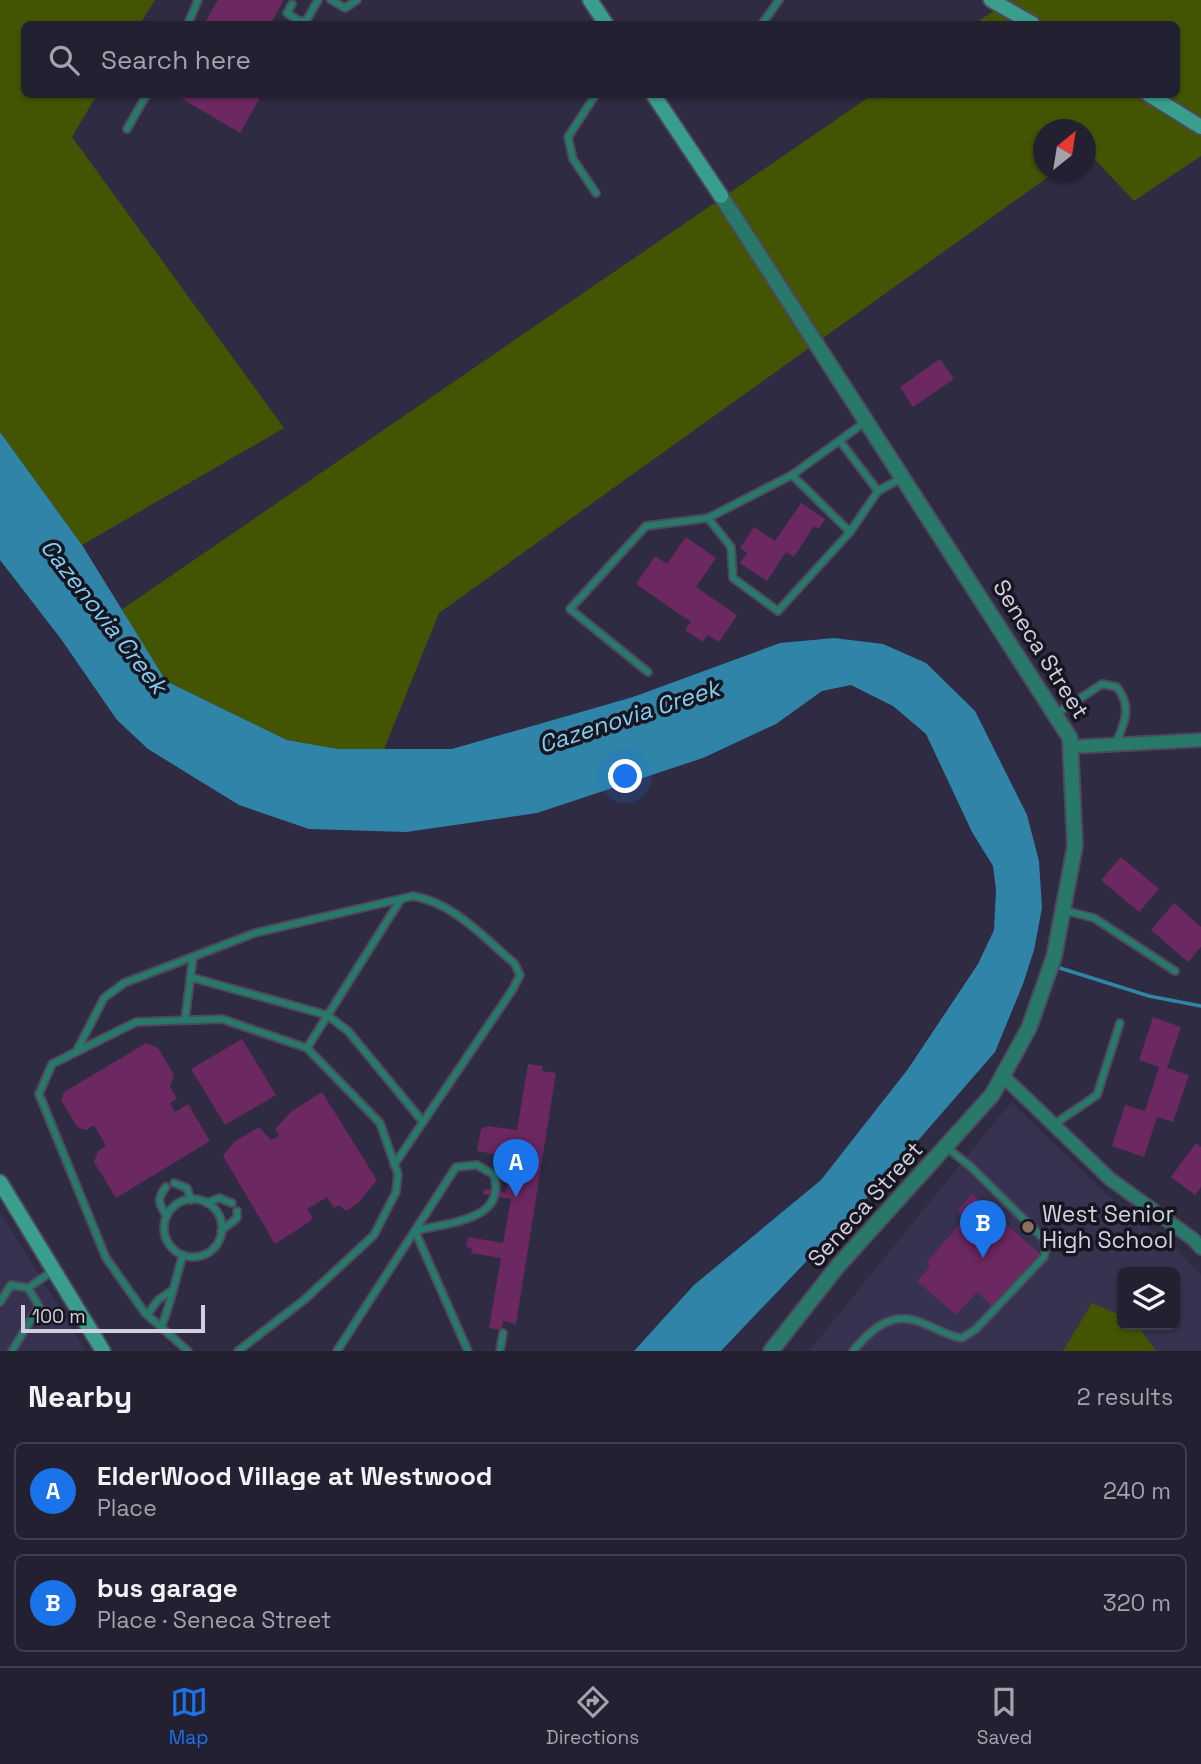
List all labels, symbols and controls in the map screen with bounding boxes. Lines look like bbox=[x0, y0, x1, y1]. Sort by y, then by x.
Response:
search box bbox=[21, 21, 1180, 98]
icon: search bbox=[45, 41, 83, 79]
text: Search here bbox=[101, 43, 251, 77]
north arrow bbox=[1033, 119, 1096, 182]
water label: Cazenovia Creek bbox=[34, 532, 176, 702]
street label: Seneca Street bbox=[986, 574, 1096, 724]
water label: Cazenovia Creek bbox=[534, 671, 726, 760]
your location bbox=[608, 759, 642, 793]
street label: Seneca Street bbox=[801, 1135, 929, 1273]
pin: A bbox=[493, 1139, 539, 1197]
place label: West Senior High School bbox=[1042, 1199, 1174, 1255]
pin: B bbox=[960, 1200, 1006, 1258]
marker: West Senior High School bbox=[1020, 1219, 1036, 1235]
map controls bbox=[1117, 1267, 1180, 1330]
button: layers bbox=[1117, 1267, 1180, 1330]
scale bar bbox=[21, 1302, 205, 1334]
text: 100 m bbox=[32, 1304, 86, 1329]
text: Nearby bbox=[28, 1377, 132, 1416]
text: 2 results bbox=[1077, 1382, 1173, 1412]
text: ElderWood Village at Westwood bbox=[97, 1459, 492, 1493]
text: A bbox=[46, 1476, 60, 1506]
text: 240 m bbox=[1103, 1476, 1171, 1506]
text: Place bbox=[97, 1493, 157, 1523]
text: bus garage bbox=[97, 1571, 238, 1605]
text: B bbox=[45, 1588, 61, 1618]
text: 320 m bbox=[1103, 1588, 1171, 1618]
text: Place · Seneca Street bbox=[97, 1605, 331, 1635]
tab: Map bbox=[169, 1683, 208, 1750]
tab: Directions bbox=[546, 1683, 639, 1750]
tab: Saved bbox=[977, 1683, 1032, 1750]

